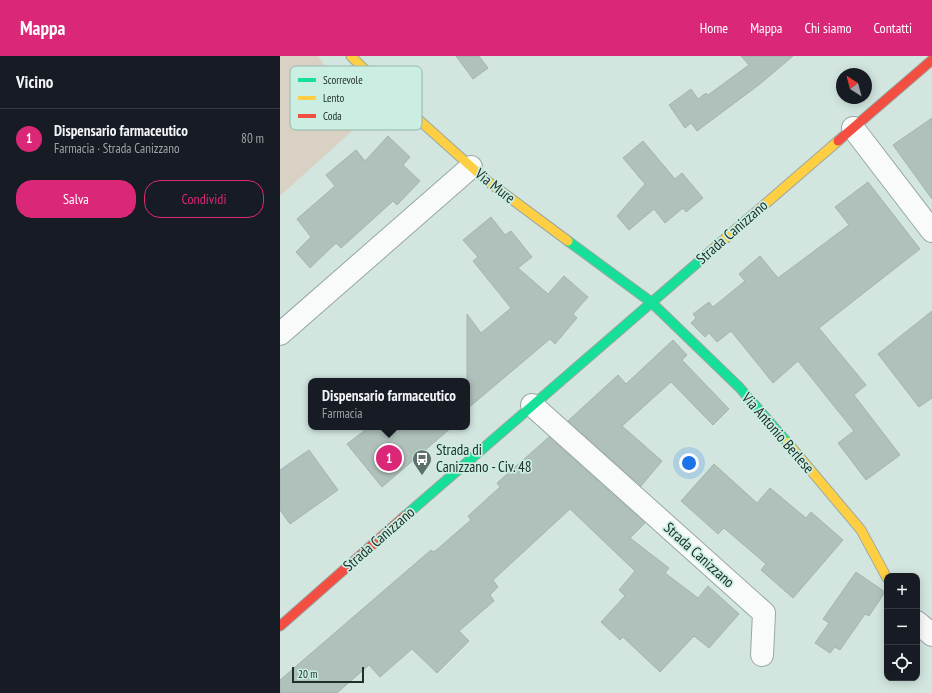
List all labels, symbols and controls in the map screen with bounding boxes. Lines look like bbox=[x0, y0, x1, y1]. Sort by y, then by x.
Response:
text: Mappa bbox=[20, 16, 65, 40]
text: Home bbox=[700, 19, 728, 37]
text: Mappa bbox=[750, 19, 782, 37]
text: Chi siamo bbox=[804, 19, 852, 37]
text: Contatti bbox=[874, 19, 912, 37]
legend bbox=[290, 66, 422, 130]
north arrow bbox=[836, 68, 872, 104]
text: Vicino bbox=[16, 71, 53, 93]
text: Scorrevole bbox=[323, 73, 363, 87]
text: Lento bbox=[323, 91, 344, 105]
text: Coda bbox=[323, 109, 342, 123]
text: Dispensario farmaceutico bbox=[54, 121, 188, 140]
text: 1 bbox=[26, 130, 32, 147]
text: 80 m bbox=[241, 130, 264, 147]
text: Farmacia · Strada Canizzano bbox=[54, 140, 180, 157]
street label: Via Mure bbox=[471, 163, 519, 207]
button: Salva bbox=[16, 180, 136, 218]
button: Condividi bbox=[144, 180, 264, 218]
street label: Strada Canizzano bbox=[692, 195, 771, 268]
popup bbox=[308, 378, 470, 430]
text: Dispensario farmaceutico bbox=[322, 386, 456, 405]
street label: Via Antonio Berlese bbox=[737, 388, 819, 477]
text: Farmacia bbox=[322, 405, 363, 422]
place label: Strada di Canizzano - Civ. 48 bbox=[436, 440, 531, 476]
pin: 1 bbox=[376, 443, 402, 473]
bus stop icon: Strada di Canizzano - Civ. 48 bbox=[411, 448, 433, 476]
your location bbox=[679, 453, 699, 473]
street label: Strada Canizzano bbox=[339, 502, 418, 575]
street label: Strada Canizzano bbox=[660, 518, 739, 591]
map controls bbox=[884, 573, 920, 681]
button: + bbox=[884, 573, 920, 609]
button: − bbox=[884, 609, 920, 645]
button: locate bbox=[884, 645, 920, 681]
scale bar bbox=[292, 665, 364, 684]
text: 20 m bbox=[298, 667, 317, 681]

